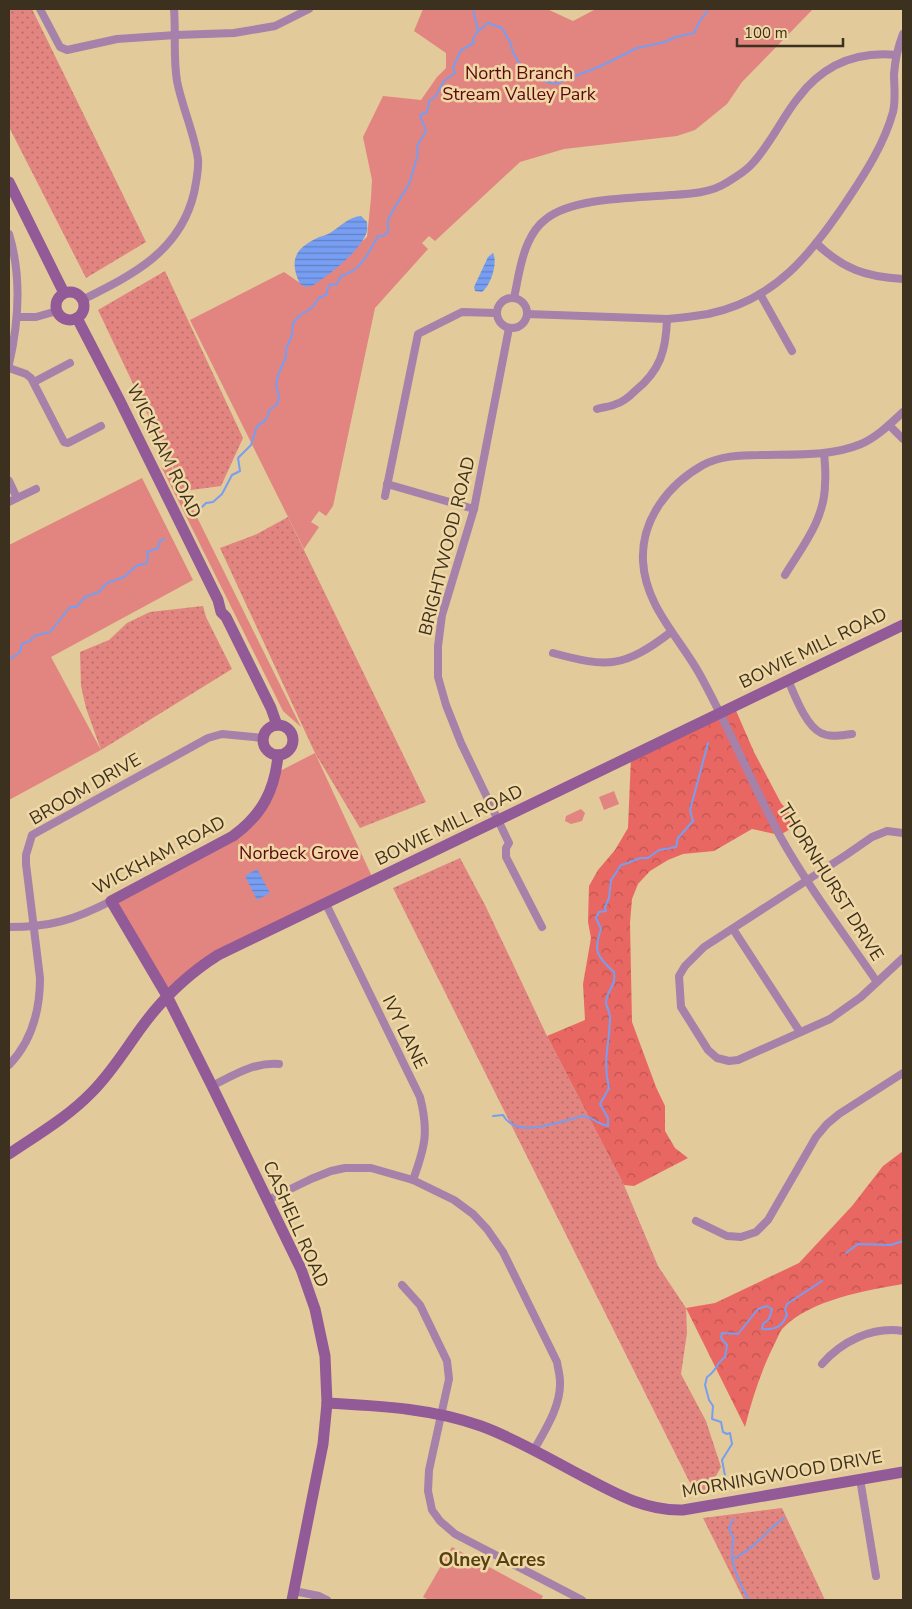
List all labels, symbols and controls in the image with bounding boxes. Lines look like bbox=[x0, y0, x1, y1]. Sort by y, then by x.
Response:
scale bar bbox=[737, 15, 843, 47]
text: 100 m bbox=[744, 23, 788, 43]
park label: North Branch Stream Valley Park bbox=[442, 61, 597, 106]
street label: WICKHAM ROAD bbox=[121, 380, 207, 522]
street label: BRIGHTWOOD ROAD bbox=[413, 454, 481, 638]
street label: BOWIE MILL ROAD bbox=[735, 602, 891, 694]
street label: BROOM DRIVE bbox=[25, 747, 145, 831]
street label: BOWIE MILL ROAD bbox=[371, 779, 527, 871]
street label: THORNHURST DRIVE bbox=[773, 799, 889, 965]
street label: WICKHAM ROAD bbox=[89, 810, 229, 900]
park label: Norbeck Grove bbox=[239, 841, 359, 865]
street label: IVY LANE bbox=[377, 991, 433, 1073]
street label: CASHELL ROAD bbox=[257, 1157, 335, 1291]
street label: MORNINGWOOD DRIVE bbox=[680, 1445, 884, 1503]
district label: Olney Acres bbox=[438, 1547, 546, 1573]

